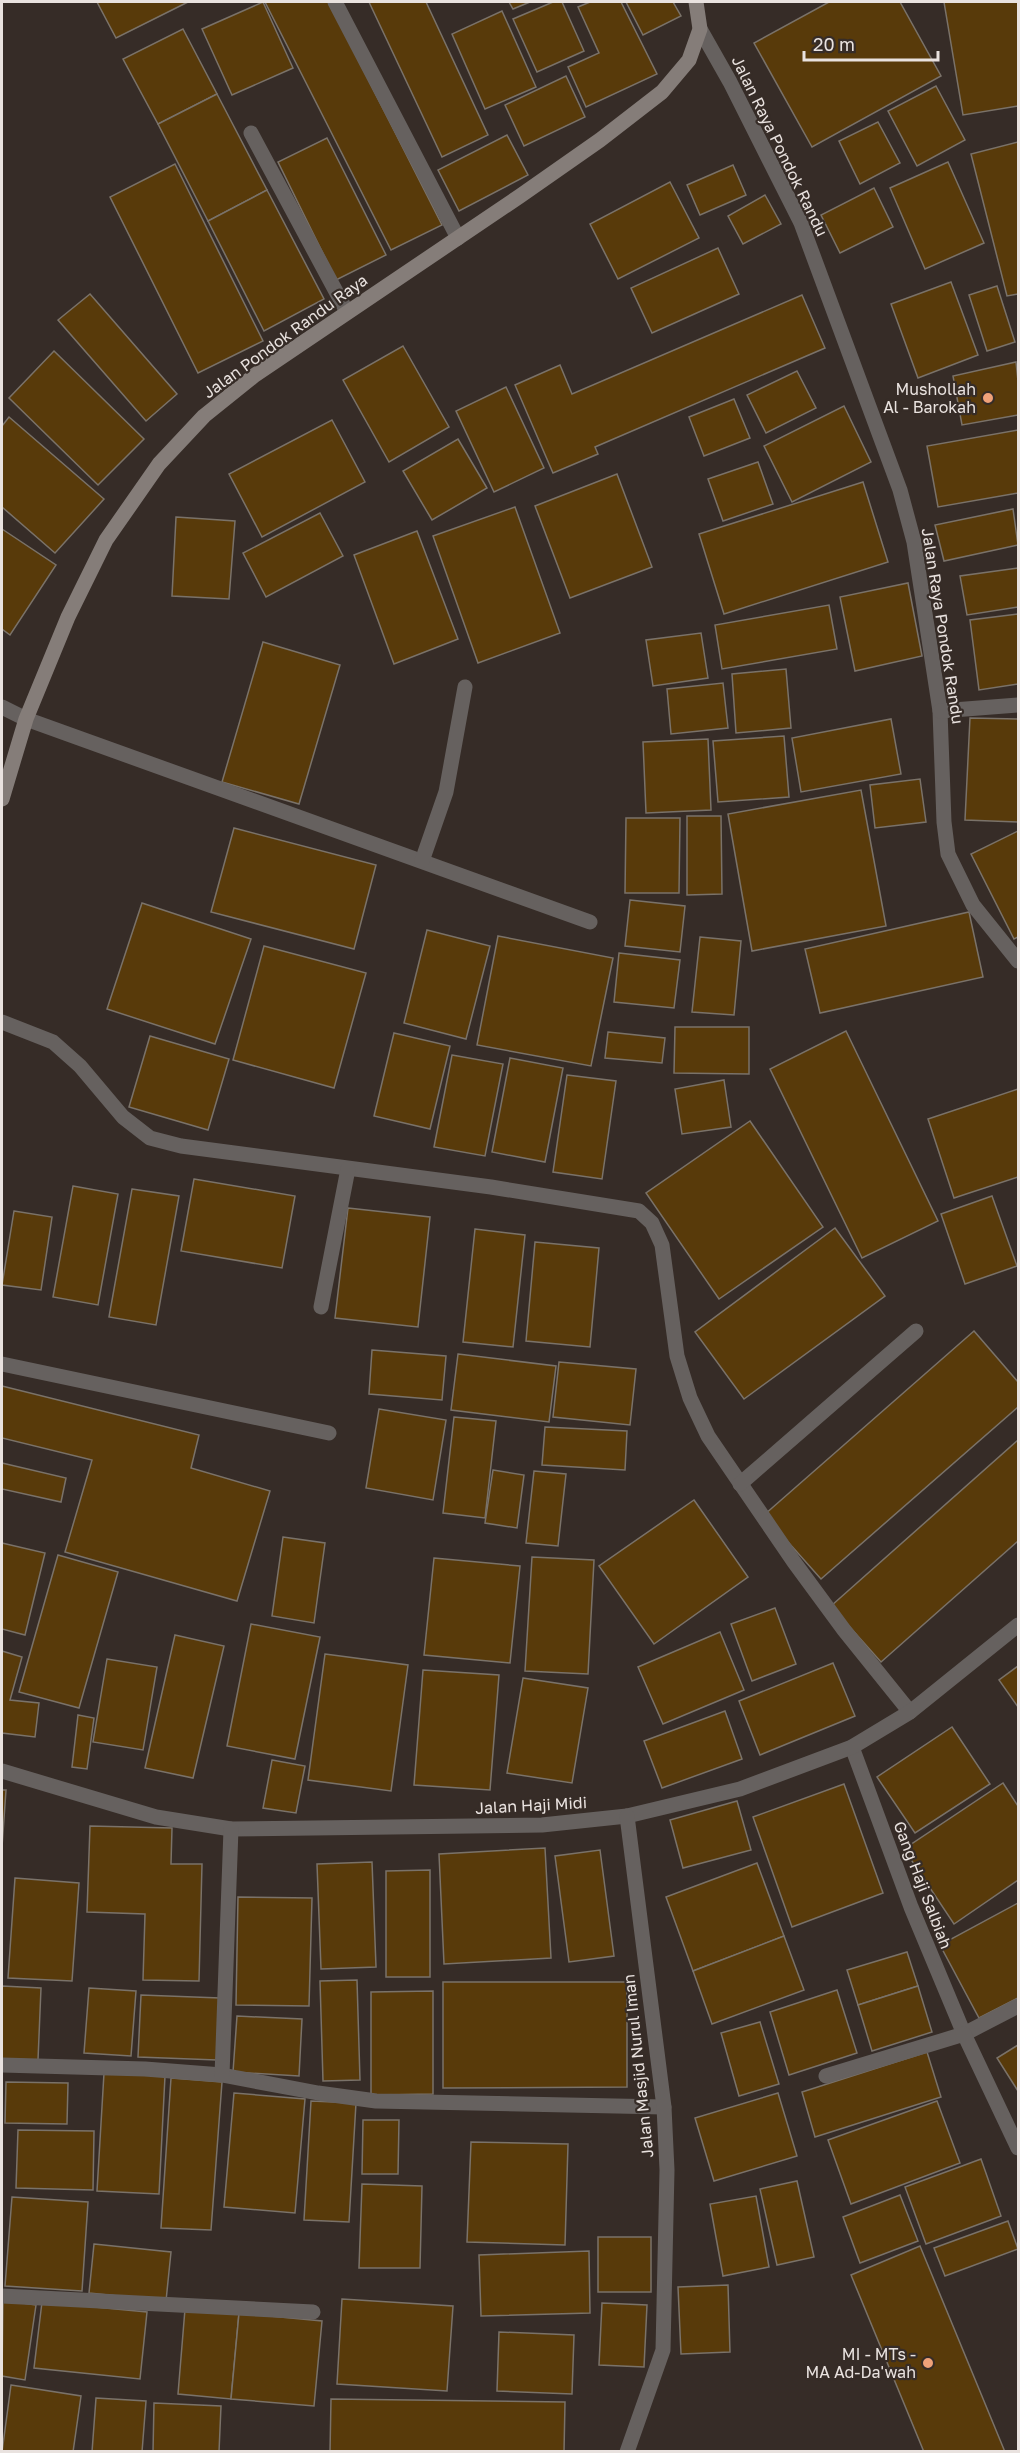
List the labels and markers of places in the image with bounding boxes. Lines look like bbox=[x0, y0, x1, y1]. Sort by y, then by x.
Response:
place label: Mushollah Al - Barokah bbox=[883, 379, 976, 417]
marker: Mushollah Al - Barokah bbox=[981, 391, 995, 405]
place label: MI - MTs - MA Ad-Da'wah bbox=[805, 2344, 916, 2382]
marker: MI - MTs - MA Ad-Da'wah bbox=[921, 2356, 935, 2370]

